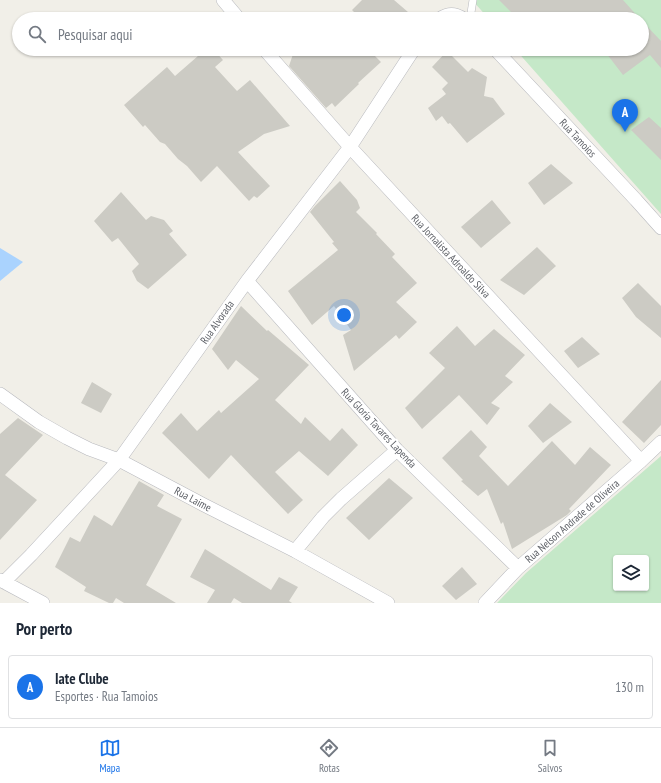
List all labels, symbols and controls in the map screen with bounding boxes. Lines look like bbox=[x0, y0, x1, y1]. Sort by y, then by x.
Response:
search box bbox=[12, 12, 649, 56]
icon: search bbox=[26, 23, 48, 45]
text: Pesquisar aqui bbox=[58, 25, 132, 44]
pin: A bbox=[612, 99, 638, 132]
street label: Rua Tamoios bbox=[557, 116, 600, 160]
street label: Rua Jornalista Adroaldo Silva bbox=[409, 211, 493, 301]
street label: Rua Alvorada bbox=[197, 298, 237, 346]
your location bbox=[334, 305, 354, 325]
street label: Rua Gloria Tavares Lapenda bbox=[338, 385, 420, 471]
street label: Rua Nelson Andrade de Oliveira bbox=[522, 476, 622, 566]
street label: Rua Laime bbox=[172, 483, 214, 515]
map controls bbox=[613, 555, 649, 591]
button: layers bbox=[613, 555, 649, 591]
text: Por perto bbox=[16, 618, 72, 640]
text: Iate Clube bbox=[55, 669, 109, 688]
text: A bbox=[27, 679, 33, 696]
text: 130 m bbox=[615, 679, 644, 696]
text: Esportes · Rua Tamoios bbox=[55, 688, 158, 705]
tab: Mapa bbox=[99, 737, 121, 775]
tab: Rotas bbox=[318, 737, 340, 775]
tab: Salvos bbox=[538, 737, 562, 775]

